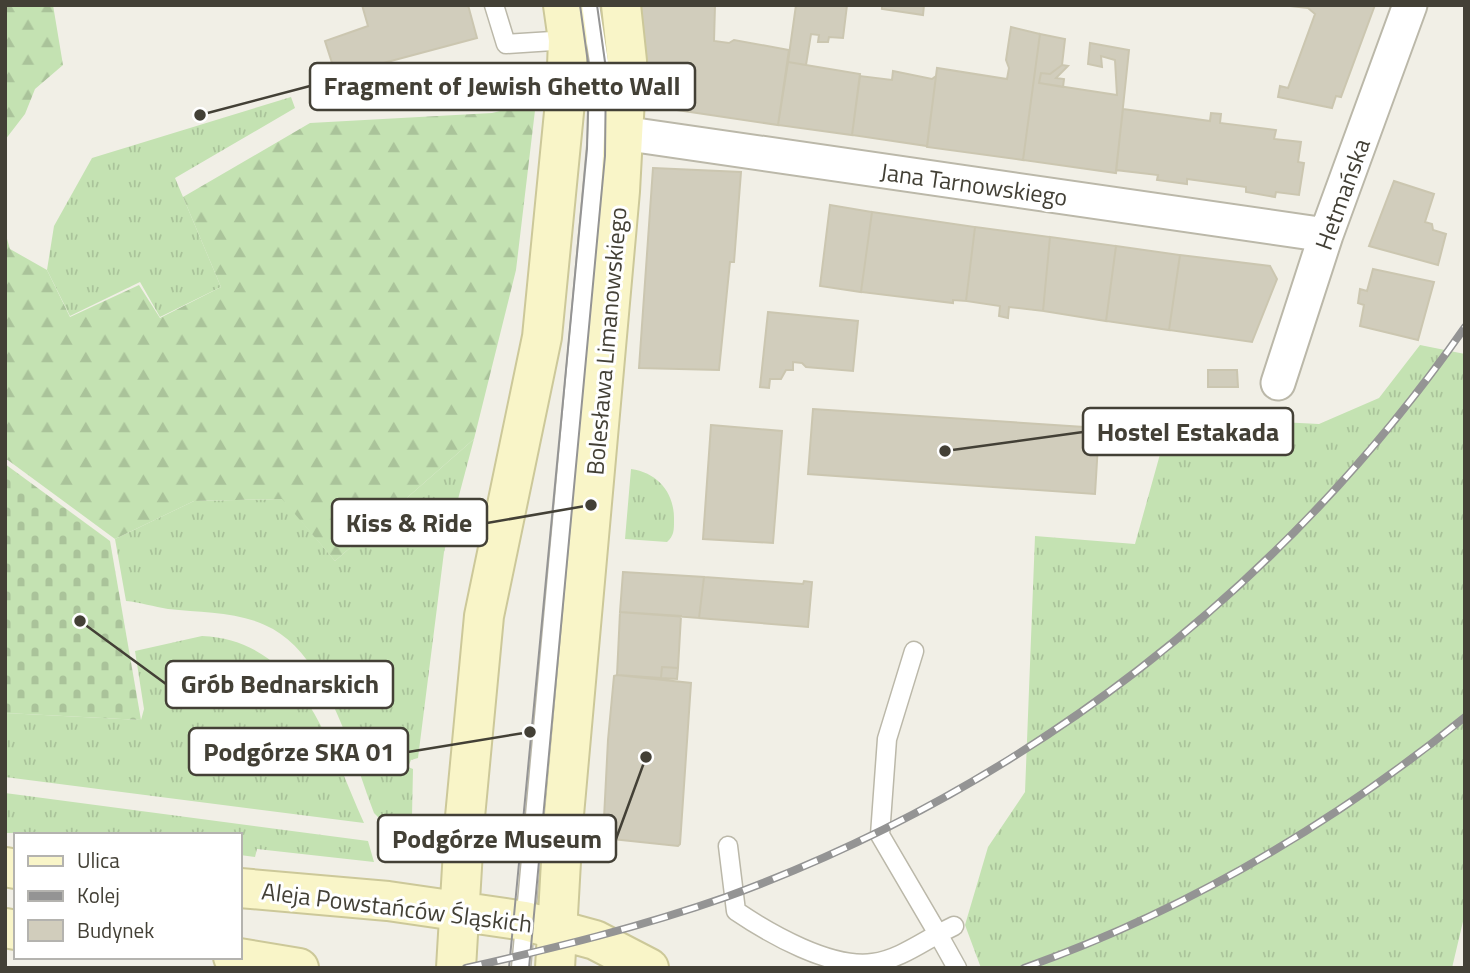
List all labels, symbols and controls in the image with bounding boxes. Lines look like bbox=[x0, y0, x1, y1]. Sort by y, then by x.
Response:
callout: Fragment of Jewish Ghetto Wall bbox=[310, 63, 695, 110]
text: Fragment of Jewish Ghetto Wall bbox=[324, 66, 680, 105]
street label: Hetmańska bbox=[1305, 133, 1379, 255]
street label: Jana Tarnowskiego bbox=[878, 153, 1070, 215]
street label: Bolesława Limanowskiego bbox=[576, 206, 636, 476]
callout: Hostel Estakada bbox=[1083, 408, 1293, 455]
text: Hostel Estakada bbox=[1097, 412, 1279, 451]
callout: Kiss & Ride bbox=[332, 499, 487, 546]
text: Kiss & Ride bbox=[346, 503, 472, 542]
callout: Grób Bednarskich bbox=[166, 661, 393, 708]
text: Grób Bednarskich bbox=[181, 664, 379, 703]
callout: Podgórze SKA 01 bbox=[189, 728, 408, 775]
text: Podgórze SKA 01 bbox=[203, 732, 395, 771]
callout: Podgórze Museum bbox=[378, 815, 616, 862]
text: Podgórze Museum bbox=[392, 819, 602, 858]
legend bbox=[14, 833, 242, 959]
text: Ulica bbox=[77, 844, 120, 876]
street label: Aleja Powstańców Śląskich bbox=[260, 873, 534, 941]
text: Kolej bbox=[77, 879, 120, 911]
text: Budynek bbox=[77, 914, 154, 946]

